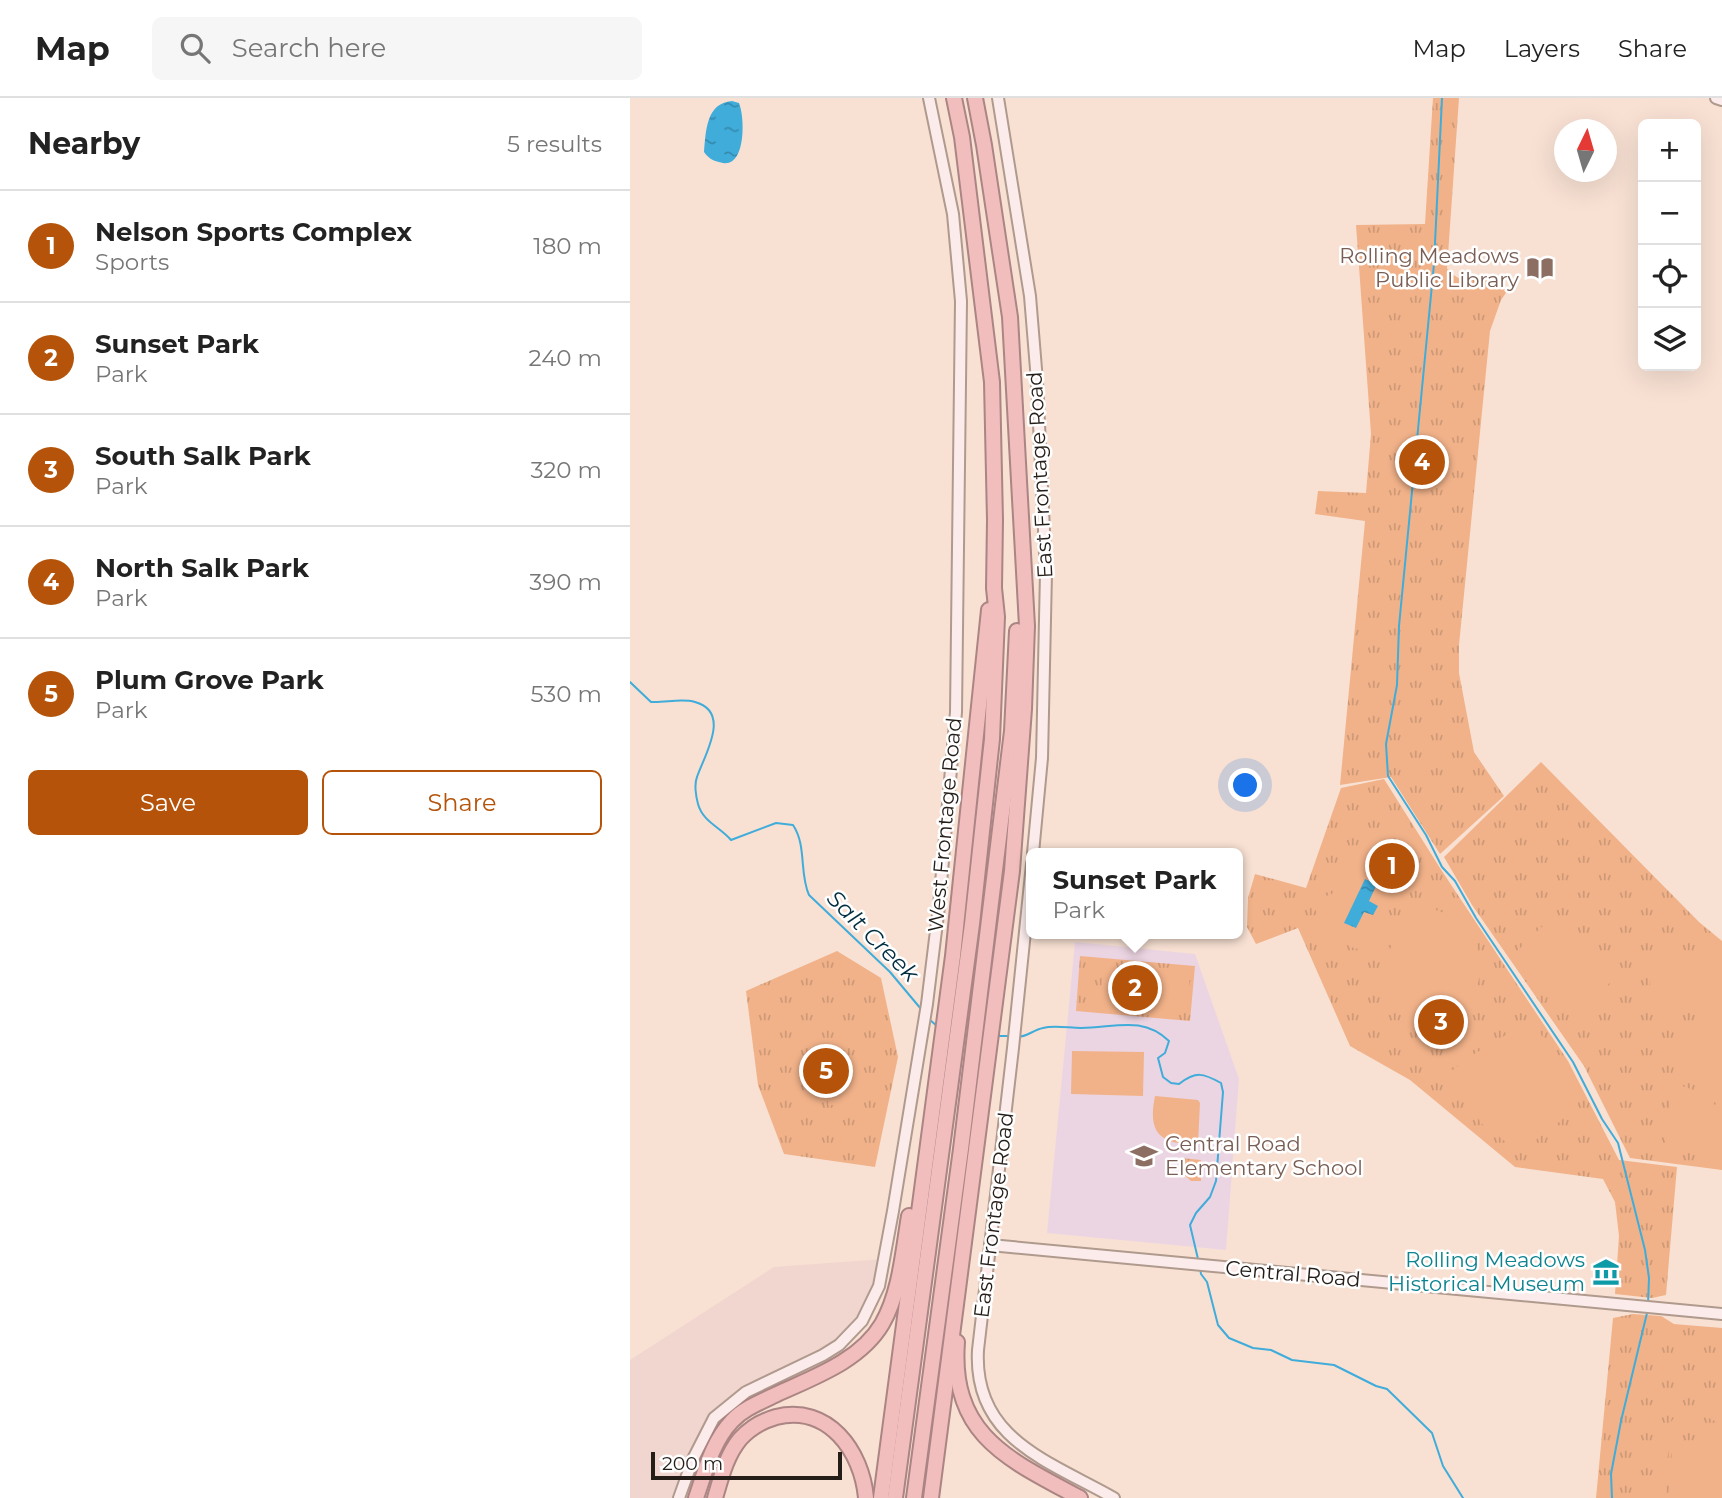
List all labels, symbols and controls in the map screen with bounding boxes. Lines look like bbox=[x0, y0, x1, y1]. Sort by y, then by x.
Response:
search box bbox=[152, 17, 642, 80]
text: Map bbox=[35, 28, 110, 68]
icon: search bbox=[176, 29, 214, 67]
text: Search here bbox=[232, 32, 386, 64]
text: Map bbox=[1412, 34, 1466, 63]
text: Layers bbox=[1504, 34, 1580, 63]
text: Share bbox=[1618, 34, 1687, 63]
north arrow bbox=[1554, 119, 1617, 182]
map controls bbox=[1638, 119, 1701, 371]
button: + bbox=[1638, 119, 1701, 182]
text: Nearby bbox=[28, 125, 140, 162]
text: 5 results bbox=[507, 130, 602, 158]
button: − bbox=[1638, 182, 1701, 245]
text: Nelson Sports Complex bbox=[95, 216, 412, 248]
text: 1 bbox=[46, 232, 56, 260]
text: 180 m bbox=[533, 232, 602, 260]
place label: Rolling Meadows Public Library bbox=[1339, 243, 1520, 292]
button: locate bbox=[1638, 245, 1701, 308]
text: Sports bbox=[95, 248, 169, 276]
library icon: Rolling Meadows Public Library bbox=[1525, 253, 1555, 283]
button: layers bbox=[1638, 308, 1701, 371]
text: Sunset Park bbox=[95, 328, 259, 360]
text: 2 bbox=[44, 344, 58, 372]
text: 240 m bbox=[529, 344, 602, 372]
text: Park bbox=[95, 360, 148, 388]
street label: East Frontage Road bbox=[1022, 371, 1057, 579]
pin: 4 bbox=[1399, 436, 1445, 488]
text: South Salk Park bbox=[95, 440, 311, 472]
text: 3 bbox=[44, 456, 58, 484]
text: 320 m bbox=[530, 456, 602, 484]
text: Park bbox=[95, 472, 148, 500]
text: North Salk Park bbox=[95, 552, 309, 584]
text: 4 bbox=[43, 568, 59, 596]
text: 390 m bbox=[529, 568, 602, 596]
text: Park bbox=[95, 584, 148, 612]
text: Plum Grove Park bbox=[95, 664, 324, 696]
text: 5 bbox=[44, 680, 58, 708]
text: 530 m bbox=[530, 680, 602, 708]
text: Park bbox=[95, 696, 148, 724]
street label: West Frontage Road bbox=[923, 716, 966, 933]
your location bbox=[1228, 768, 1262, 802]
button: Save bbox=[28, 770, 308, 835]
button: Share bbox=[322, 770, 602, 835]
pin: 1 bbox=[1369, 840, 1415, 892]
popup bbox=[1026, 848, 1243, 939]
text: Sunset Park bbox=[1052, 864, 1217, 896]
water label: Salt Creek bbox=[821, 884, 926, 989]
text: Park bbox=[1052, 896, 1105, 924]
pin: 2 bbox=[1112, 962, 1158, 1014]
pin: 3 bbox=[1418, 996, 1464, 1048]
pin: 5 bbox=[803, 1045, 849, 1097]
street label: East Frontage Road bbox=[968, 1111, 1019, 1319]
place label: Central Road Elementary School bbox=[1165, 1131, 1363, 1180]
school or university icon: Central Road Elementary School bbox=[1129, 1141, 1159, 1171]
place label: Rolling Meadows Historical Museum bbox=[1388, 1247, 1585, 1296]
street label: Central Road bbox=[1224, 1255, 1362, 1292]
museum icon: Rolling Meadows Historical Museum bbox=[1591, 1257, 1621, 1287]
scale bar bbox=[651, 1449, 842, 1481]
text: 200 m bbox=[662, 1452, 723, 1475]

